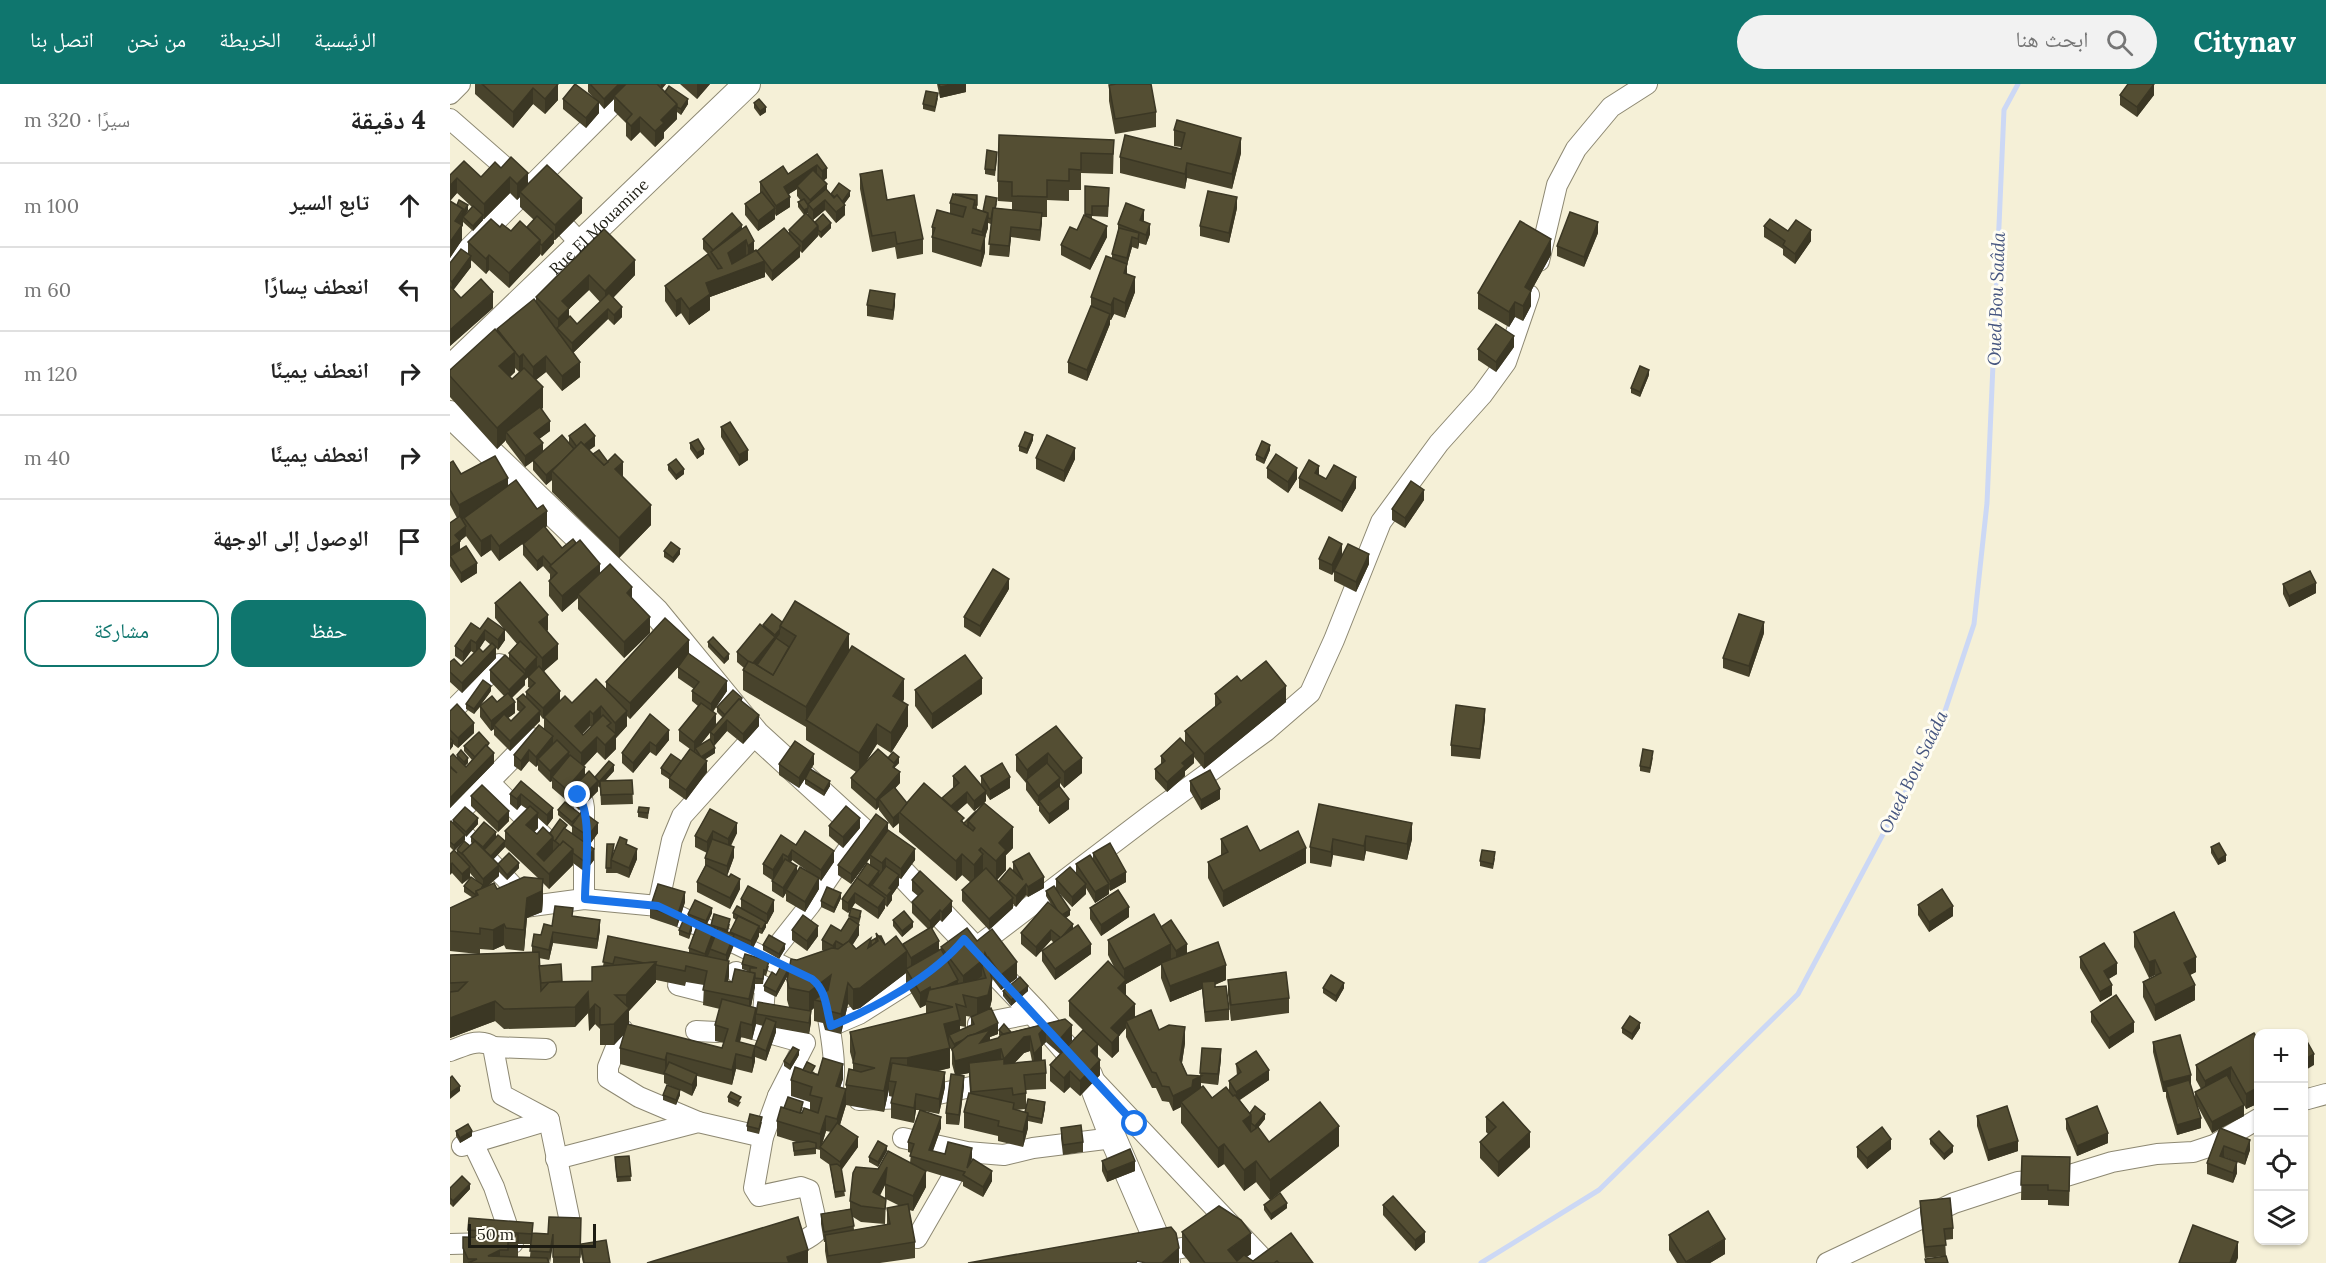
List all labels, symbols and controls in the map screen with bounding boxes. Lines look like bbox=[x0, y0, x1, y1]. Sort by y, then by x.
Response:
search box bbox=[1737, 15, 2157, 69]
text: Citynav bbox=[2193, 24, 2296, 60]
text: ابحث هنا bbox=[2016, 25, 2088, 53]
text: اتصل بنا bbox=[30, 26, 94, 53]
text: من نحن bbox=[127, 26, 186, 53]
text: الخريطة bbox=[219, 26, 281, 53]
text: الرئيسية bbox=[314, 26, 376, 53]
icon: search bbox=[2103, 26, 2136, 59]
text: 4 دقيقة bbox=[350, 103, 426, 136]
text: سيرًا · 320 m bbox=[24, 107, 130, 132]
street label: Rue El Mouamine bbox=[545, 174, 653, 279]
text: تابع السير bbox=[290, 188, 369, 216]
icon: ahead bbox=[393, 189, 426, 222]
text: 100 m bbox=[24, 193, 79, 218]
water label: Oued Bou Saâda bbox=[1982, 232, 2010, 366]
text: انعطف يسارًا bbox=[263, 272, 369, 300]
icon: left bbox=[393, 273, 426, 306]
text: 60 m bbox=[24, 277, 71, 302]
text: انعطف يمينًا bbox=[270, 356, 369, 384]
icon: right bbox=[393, 357, 426, 390]
text: 120 m bbox=[24, 361, 78, 386]
text: انعطف يمينًا bbox=[270, 440, 369, 468]
icon: right bbox=[393, 441, 426, 474]
text: 40 m bbox=[24, 445, 70, 470]
text: الوصول إلى الوجهة bbox=[213, 524, 369, 552]
icon: arrive bbox=[393, 525, 426, 558]
button: مشاركة bbox=[24, 600, 219, 667]
button: حفظ bbox=[231, 600, 426, 667]
water label: Oued Bou Saâda bbox=[1873, 707, 1953, 837]
route end bbox=[564, 781, 590, 807]
map controls bbox=[2254, 1029, 2308, 1245]
button: + bbox=[2254, 1029, 2308, 1083]
button: − bbox=[2254, 1083, 2308, 1137]
route start bbox=[1121, 1110, 1147, 1136]
button: locate bbox=[2254, 1137, 2308, 1191]
button: layers bbox=[2254, 1191, 2308, 1245]
scale bar bbox=[468, 1221, 596, 1248]
text: 50 m bbox=[477, 1224, 514, 1244]

